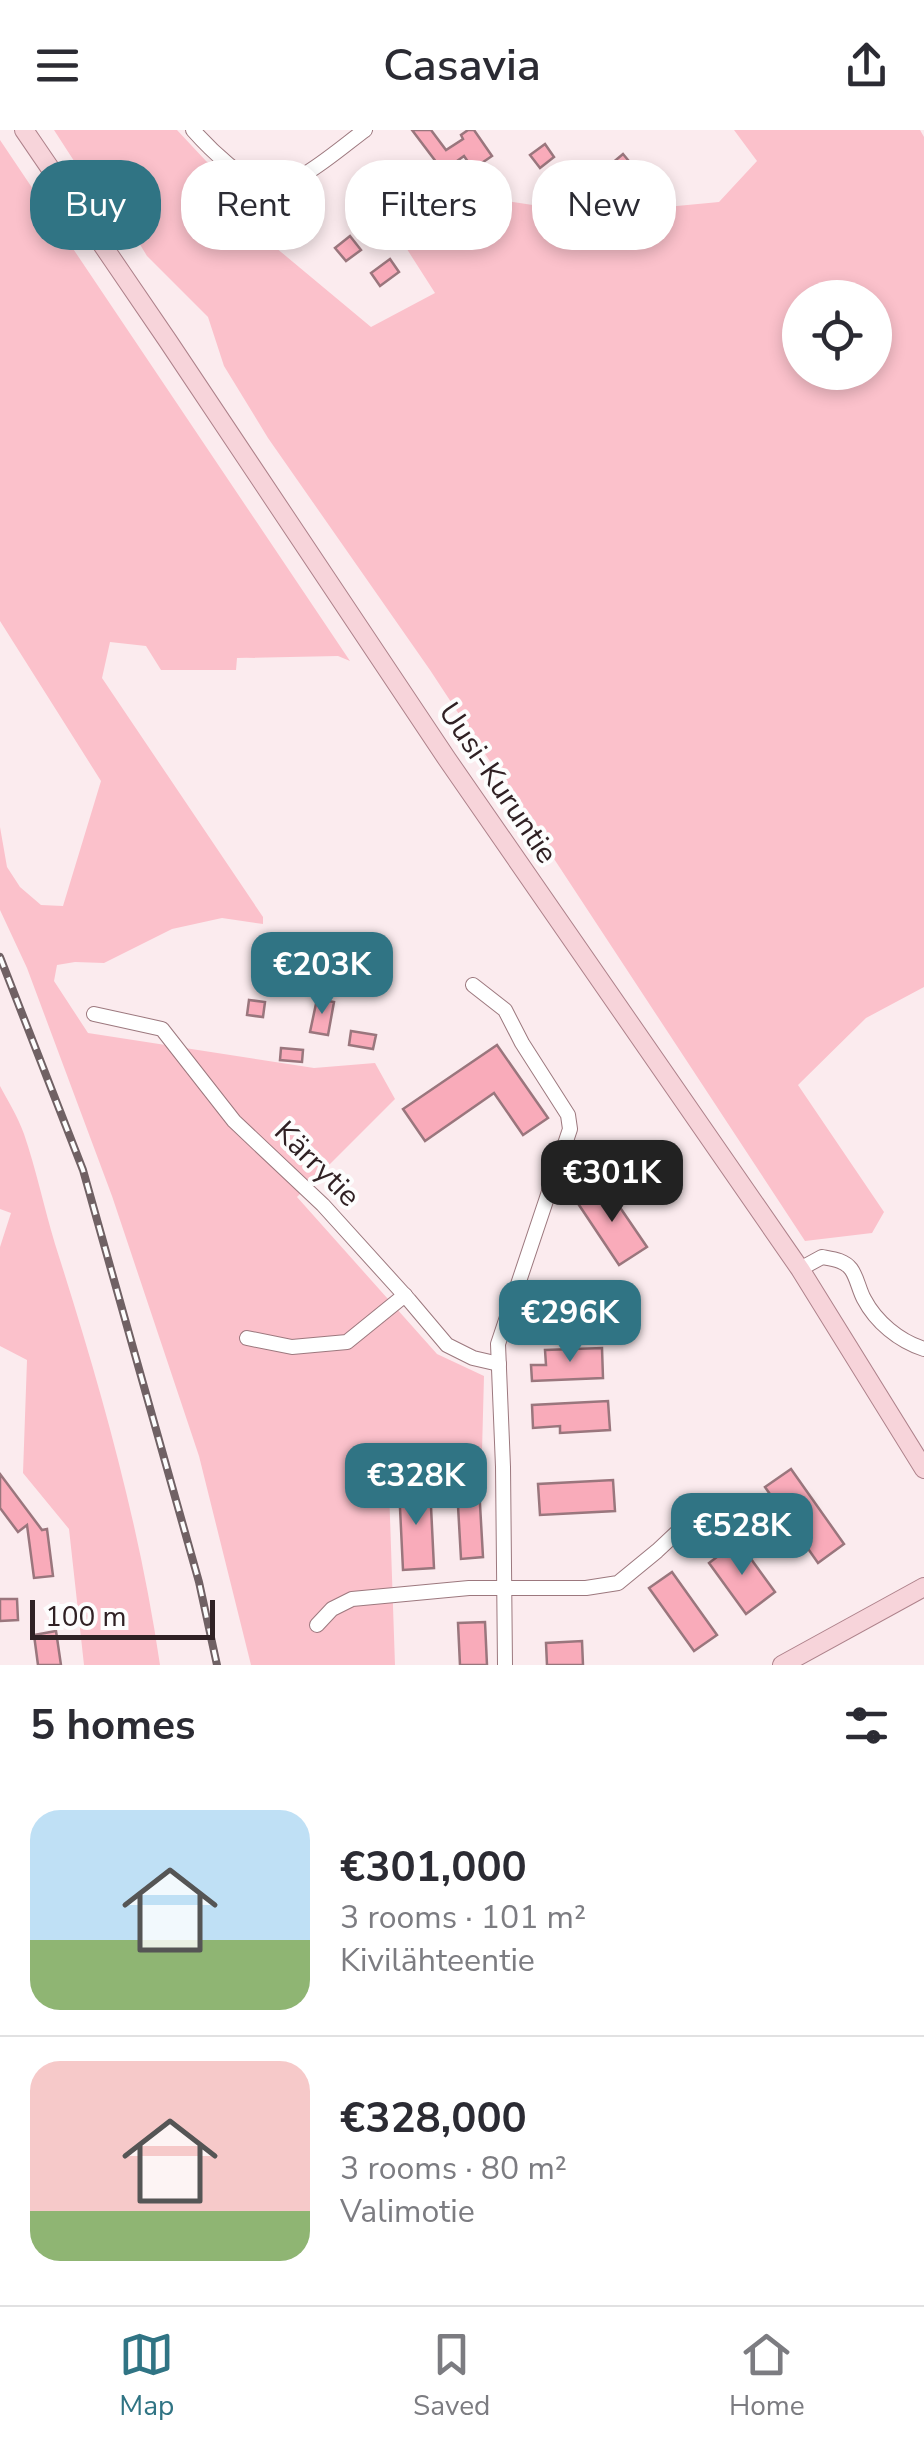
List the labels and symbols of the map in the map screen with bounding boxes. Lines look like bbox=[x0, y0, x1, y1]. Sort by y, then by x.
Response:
street label: Uusi-Kuruntie bbox=[429, 694, 567, 872]
pin: €203K bbox=[252, 932, 392, 1017]
street label: Kärrytie bbox=[265, 1112, 369, 1216]
pin: €301K bbox=[542, 1140, 682, 1225]
pin: €296K bbox=[500, 1280, 640, 1365]
pin: €328K bbox=[346, 1443, 486, 1528]
pin: €528K bbox=[672, 1493, 812, 1578]
scale bar bbox=[30, 1595, 215, 1640]

